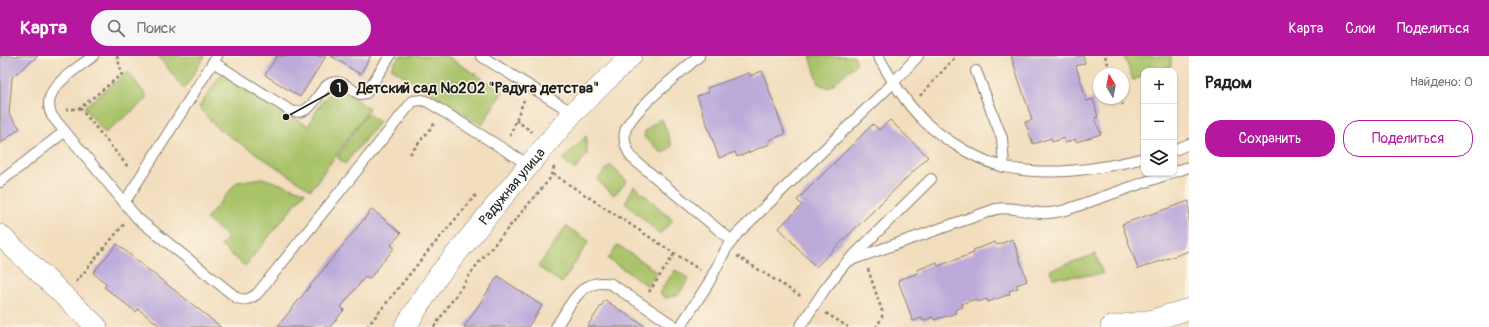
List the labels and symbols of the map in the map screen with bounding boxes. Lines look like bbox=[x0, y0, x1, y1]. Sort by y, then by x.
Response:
north arrow bbox=[1093, 68, 1129, 104]
callout: Детский сад №202 "Радуга детства" bbox=[329, 74, 607, 101]
text: Детский сад №202 "Радуга детства" bbox=[356, 79, 599, 98]
text: 1 bbox=[337, 81, 341, 96]
street label: Радужная улица bbox=[475, 144, 549, 228]

